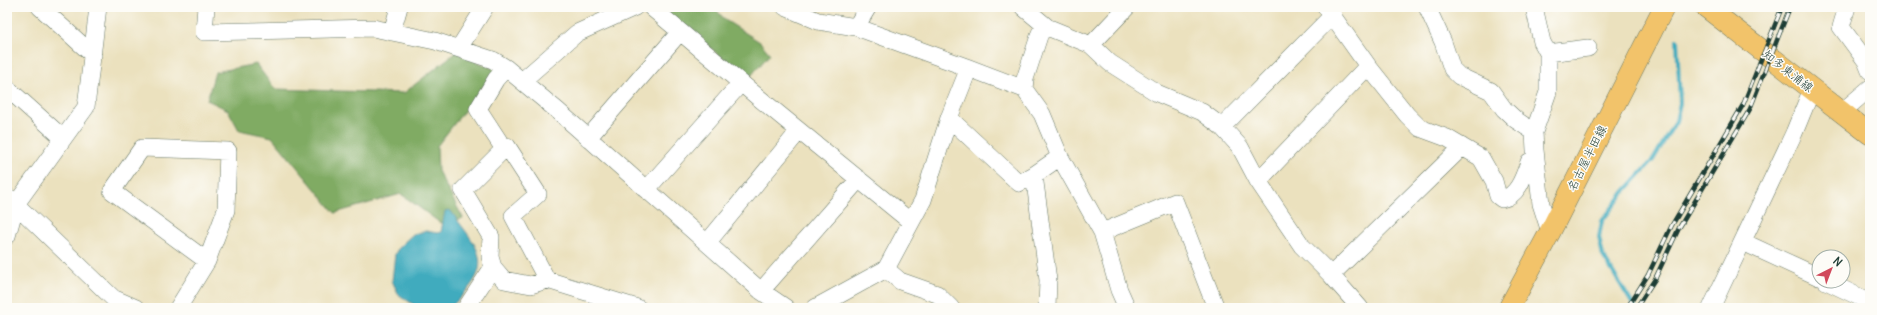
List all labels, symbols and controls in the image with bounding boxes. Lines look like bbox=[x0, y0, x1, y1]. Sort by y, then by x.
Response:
street label: 知多東浦線 bbox=[1760, 46, 1817, 95]
street label: 名古屋半田線 bbox=[1564, 122, 1610, 193]
north arrow bbox=[1811, 249, 1851, 289]
text: N bbox=[1830, 254, 1845, 269]

